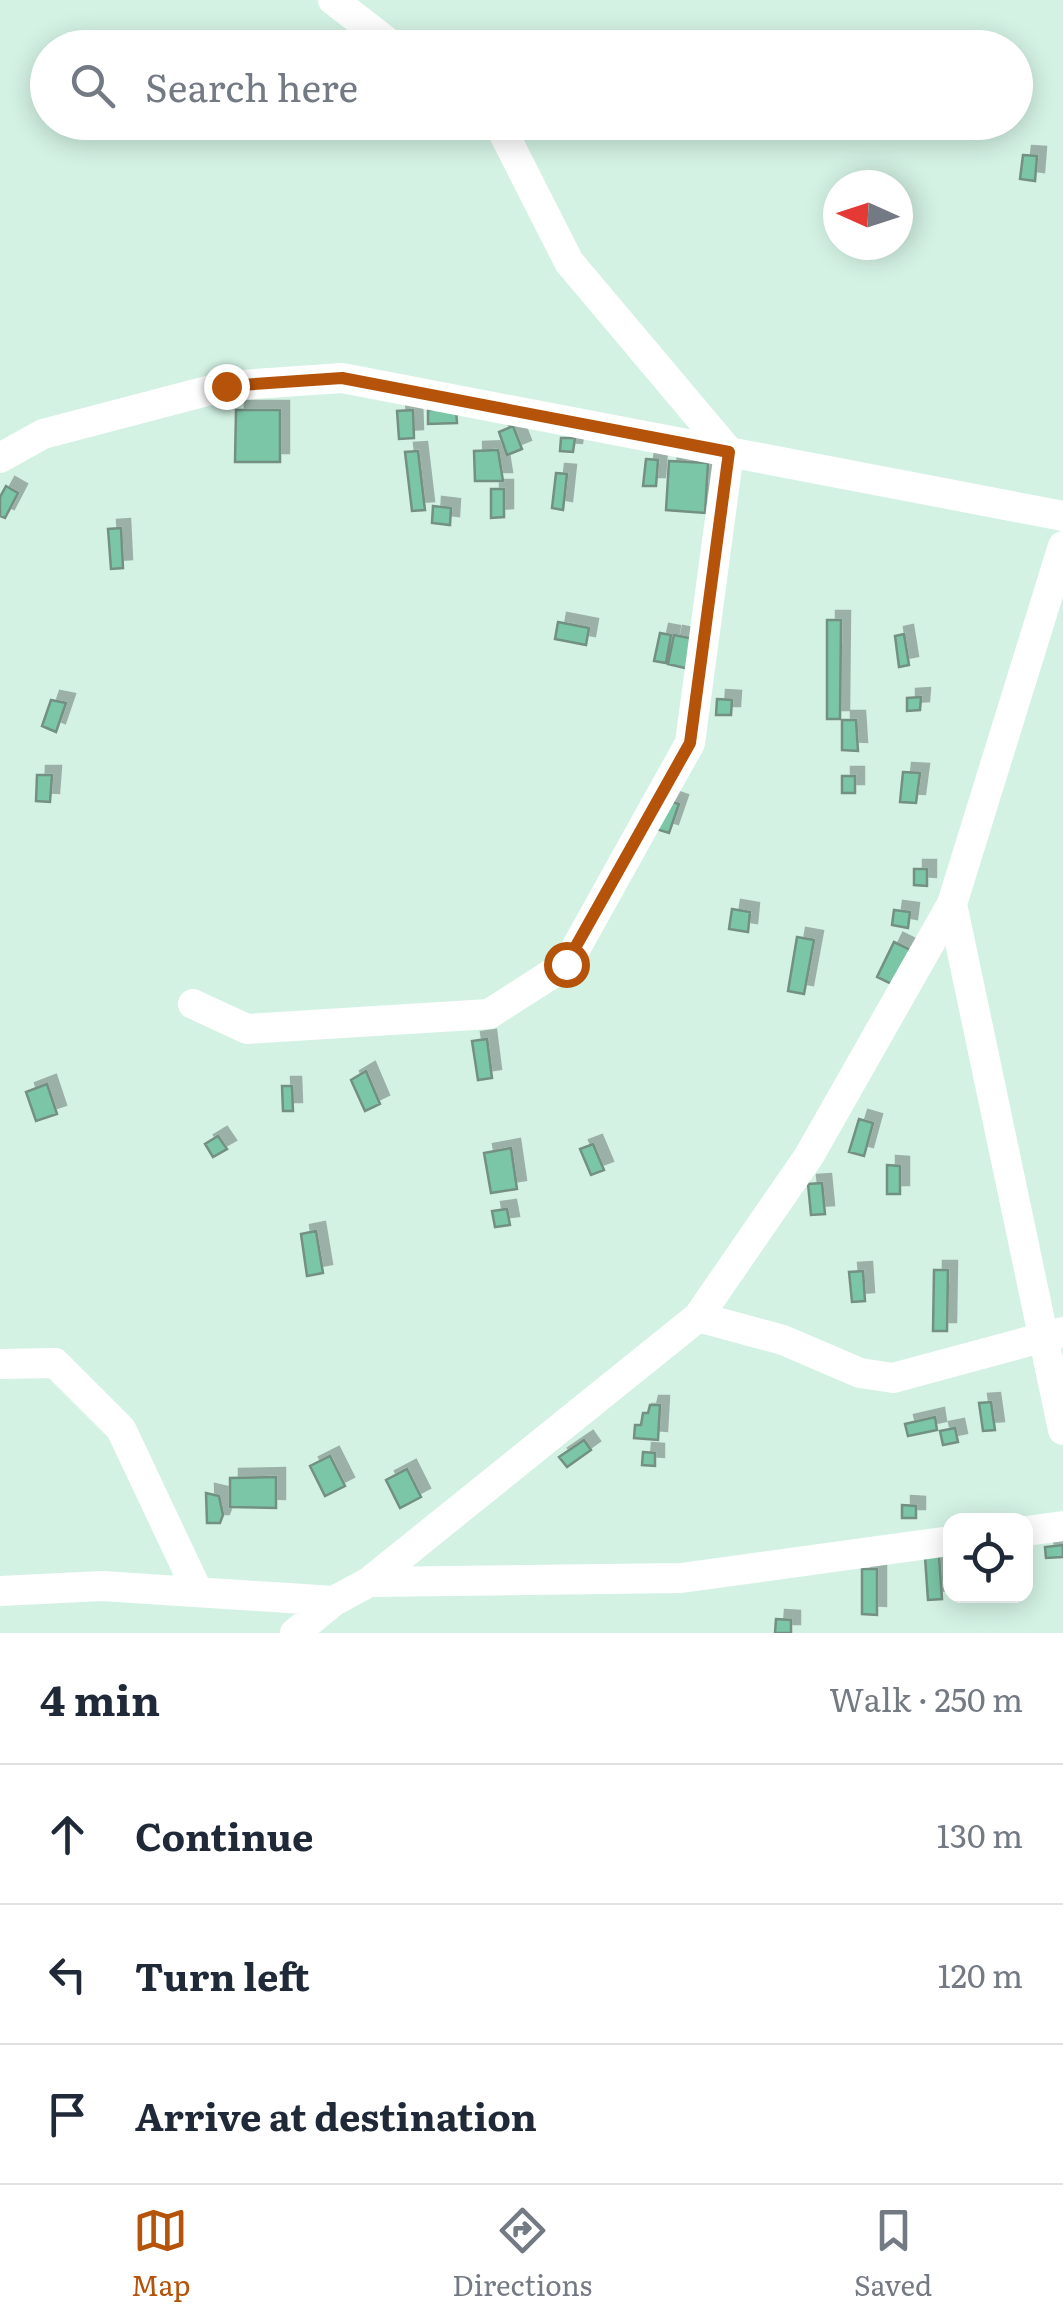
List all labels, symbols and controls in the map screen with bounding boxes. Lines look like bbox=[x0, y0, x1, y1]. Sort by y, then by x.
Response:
search box bbox=[30, 30, 1033, 140]
text: Search here bbox=[145, 57, 358, 114]
icon: search bbox=[65, 58, 120, 113]
north arrow bbox=[823, 170, 913, 260]
route end bbox=[204, 364, 250, 410]
route start bbox=[544, 942, 590, 988]
map controls bbox=[943, 1513, 1033, 1603]
button: locate bbox=[943, 1513, 1033, 1603]
text: 4 min bbox=[40, 1667, 160, 1729]
text: Walk · 250 m bbox=[829, 1674, 1023, 1722]
text: Continue bbox=[135, 1806, 313, 1863]
icon: ahead bbox=[40, 1807, 95, 1862]
text: 130 m bbox=[937, 1810, 1023, 1858]
text: Turn left bbox=[135, 1946, 310, 2003]
icon: left bbox=[40, 1947, 95, 2002]
text: 120 m bbox=[938, 1950, 1023, 1998]
text: Arrive at destination bbox=[135, 2086, 537, 2143]
icon: arrive bbox=[40, 2087, 95, 2142]
tab: Map bbox=[131, 2203, 191, 2305]
tab: Directions bbox=[452, 2203, 592, 2305]
tab: Saved bbox=[854, 2203, 932, 2305]

